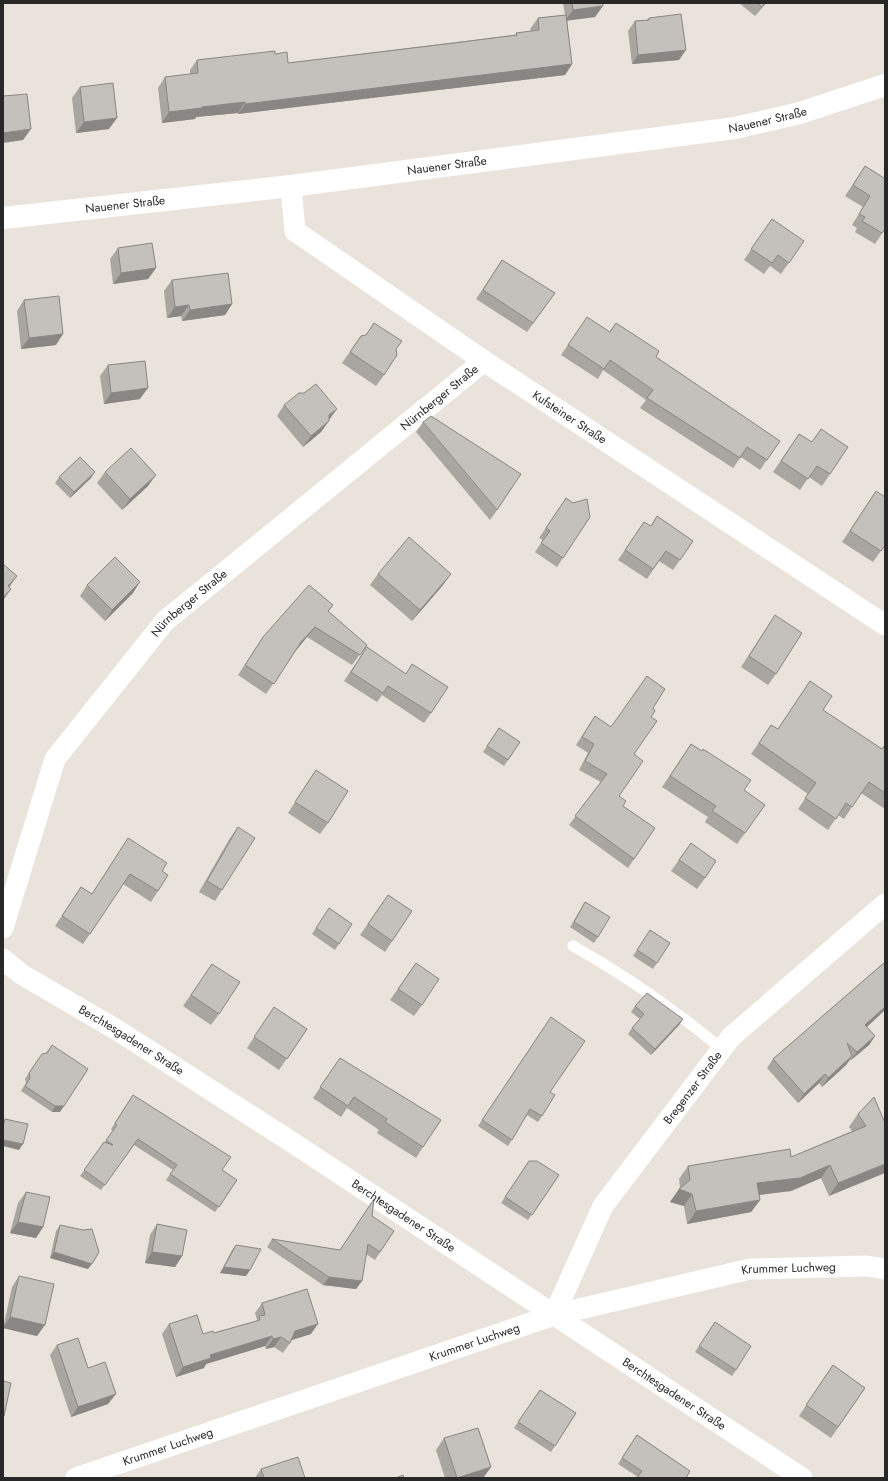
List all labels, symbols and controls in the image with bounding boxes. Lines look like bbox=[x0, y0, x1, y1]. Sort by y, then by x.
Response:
street label: Nauener Straße bbox=[727, 102, 809, 138]
street label: Nauener Straße bbox=[406, 152, 488, 180]
street label: Nauener Straße bbox=[84, 191, 166, 218]
street label: Nürnberger Straße bbox=[396, 360, 482, 435]
street label: Kufsteiner Straße bbox=[529, 386, 610, 448]
street label: Nürnberger Straße bbox=[147, 565, 231, 641]
street label: Berchtesgadener Straße bbox=[75, 1001, 187, 1080]
street label: Bregenzer Straße bbox=[659, 1047, 726, 1128]
street label: Berchtesgadener Straße bbox=[348, 1175, 459, 1256]
street label: Krummer Luchweg bbox=[740, 1258, 836, 1280]
street label: Krummer Luchweg bbox=[427, 1318, 522, 1366]
street label: Berchtesgadener Straße bbox=[619, 1353, 730, 1435]
street label: Krummer Luchweg bbox=[120, 1423, 215, 1470]

